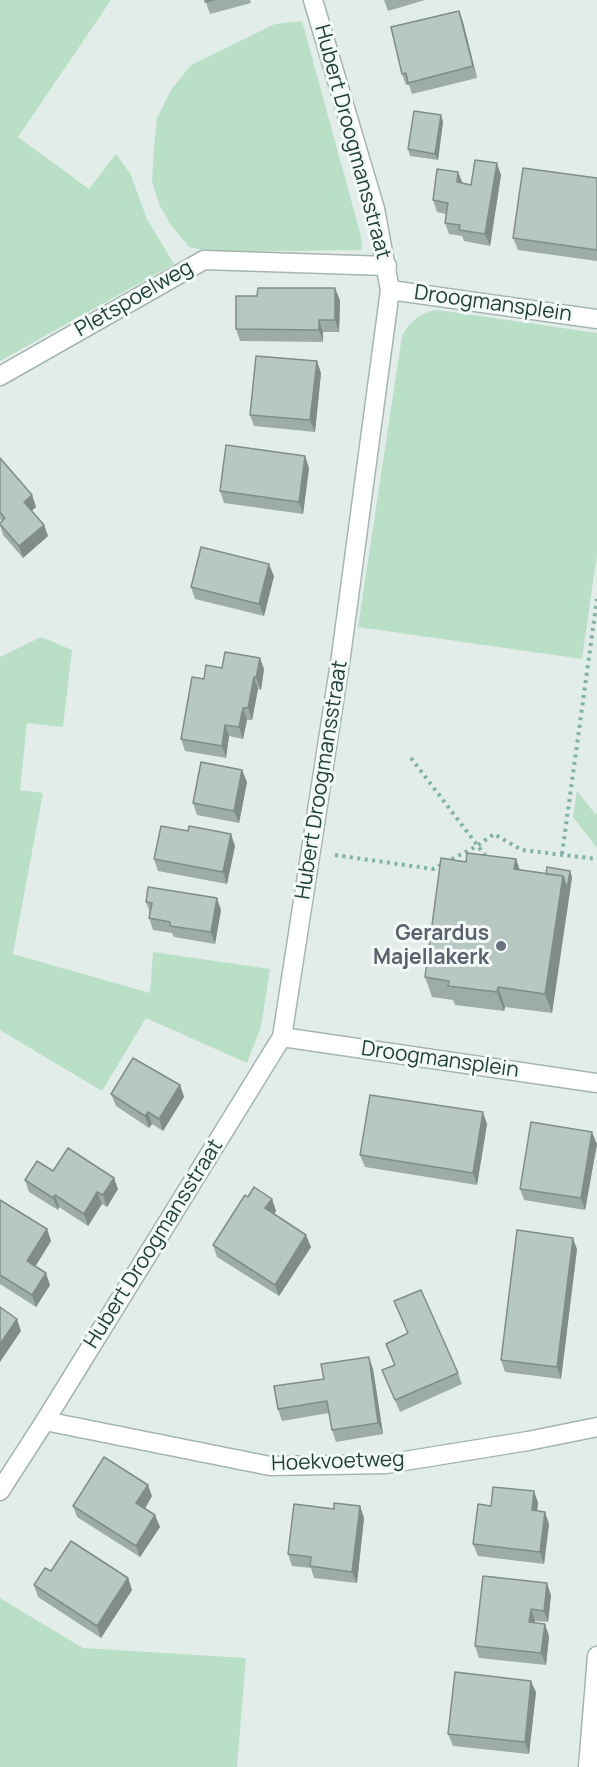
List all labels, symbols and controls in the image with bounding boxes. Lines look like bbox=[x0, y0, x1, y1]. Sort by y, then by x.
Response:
street label: Hubert Droogmansstraat bbox=[309, 22, 395, 262]
street label: Pletspoelweg bbox=[71, 255, 197, 343]
street label: Droogmansplein bbox=[413, 280, 573, 328]
street label: Hubert Droogmansstraat bbox=[291, 659, 353, 901]
place label: Gerardus Majellakerk bbox=[373, 921, 489, 971]
marker: Gerardus Majellakerk bbox=[494, 939, 508, 953]
street label: Droogmansplein bbox=[360, 1036, 520, 1084]
street label: Hubert Droogmansstraat bbox=[79, 1135, 229, 1353]
street label: Hoekvoetweg bbox=[271, 1447, 405, 1477]

